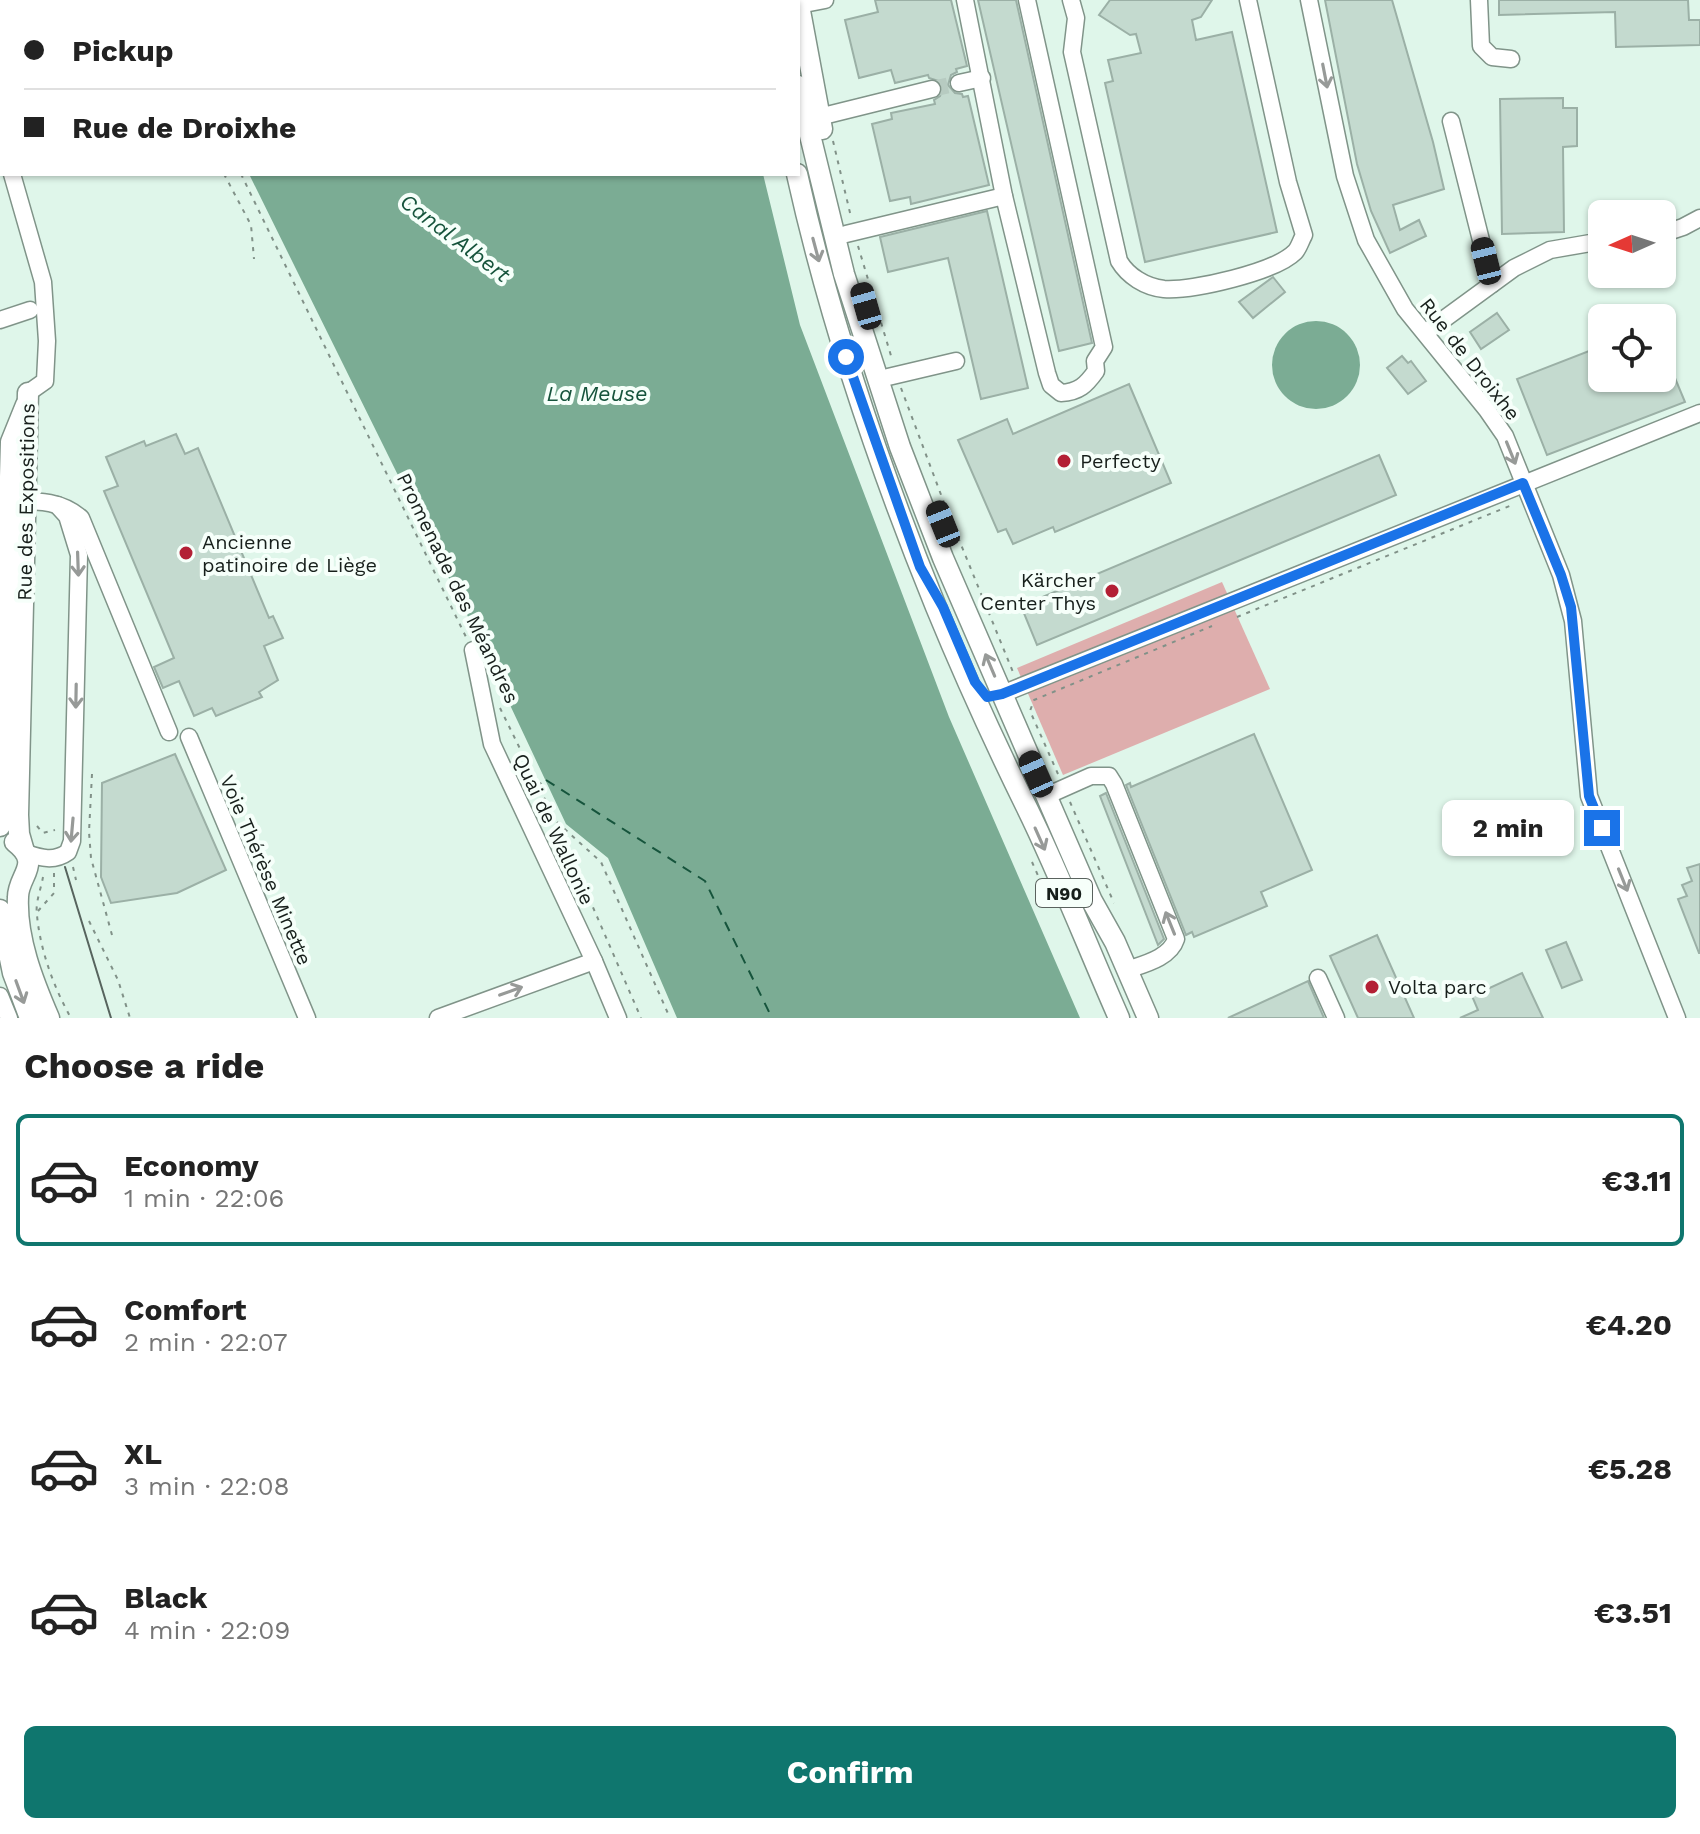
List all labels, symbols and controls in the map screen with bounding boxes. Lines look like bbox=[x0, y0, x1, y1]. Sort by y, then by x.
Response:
text: Pickup bbox=[72, 33, 174, 68]
one-way arrow bbox=[1318, 63, 1333, 89]
text: Rue de Droixhe bbox=[72, 110, 296, 145]
water label: Canal Albert bbox=[395, 189, 516, 288]
north arrow bbox=[1588, 200, 1676, 288]
map controls bbox=[1588, 200, 1676, 392]
car bbox=[1469, 235, 1503, 287]
one-way arrow bbox=[809, 236, 824, 262]
car bbox=[848, 280, 884, 332]
street label: Rue de Droixhe bbox=[1415, 293, 1525, 425]
button: locate bbox=[1588, 304, 1676, 392]
route start bbox=[828, 339, 864, 375]
water label: La Meuse bbox=[547, 381, 647, 406]
street label: Rue des Expositions bbox=[12, 403, 40, 601]
one-way arrow bbox=[1505, 440, 1520, 465]
place label: Perfecty bbox=[1080, 449, 1161, 473]
marker: Perfecty bbox=[1055, 452, 1073, 470]
street label: Promenade des Méandres bbox=[392, 469, 524, 707]
car bbox=[923, 497, 963, 551]
place label: Ancienne patinoire de Liège bbox=[202, 530, 377, 577]
marker: Ancienne patinoire de Liège bbox=[177, 544, 195, 562]
one-way arrow bbox=[70, 551, 86, 577]
place label: Kärcher Center Thys bbox=[980, 568, 1096, 615]
marker: Kärcher Center Thys bbox=[1103, 582, 1121, 600]
one-way arrow bbox=[981, 653, 996, 678]
one-way arrow bbox=[68, 682, 83, 709]
car bbox=[1015, 747, 1057, 801]
street label: Quai de Wallonie bbox=[508, 749, 600, 909]
street label: Voie Thérèse Minette bbox=[215, 771, 317, 969]
callout: 2 min bbox=[1442, 800, 1574, 856]
route end bbox=[1584, 810, 1620, 846]
text: 2 min bbox=[1472, 813, 1544, 843]
one-way arrow bbox=[64, 816, 79, 843]
one-way arrow bbox=[1034, 826, 1049, 851]
one-way arrow bbox=[1616, 867, 1631, 892]
road number: N90 bbox=[1036, 879, 1092, 907]
one-way arrow bbox=[1162, 911, 1176, 936]
place label: Volta parc bbox=[1388, 975, 1487, 999]
marker: Volta parc bbox=[1363, 978, 1381, 996]
one-way arrow bbox=[13, 979, 28, 1004]
one-way arrow bbox=[498, 983, 523, 997]
text: Choose a ride bbox=[24, 1045, 264, 1087]
icon: car bbox=[28, 1144, 100, 1216]
text: Economy bbox=[124, 1148, 259, 1183]
text: €3.11 bbox=[1602, 1163, 1672, 1198]
text: 1 min · 22:06 bbox=[124, 1183, 284, 1213]
icon: car bbox=[28, 1288, 100, 1360]
text: Comfort bbox=[124, 1292, 246, 1327]
text: €4.20 bbox=[1586, 1307, 1672, 1342]
text: 2 min · 22:07 bbox=[124, 1327, 288, 1357]
icon: car bbox=[28, 1432, 100, 1504]
text: XL bbox=[124, 1436, 162, 1471]
text: €5.28 bbox=[1588, 1451, 1672, 1486]
text: 3 min · 22:08 bbox=[124, 1471, 290, 1501]
icon: car bbox=[28, 1576, 100, 1648]
text: Black bbox=[124, 1580, 208, 1615]
text: €3.51 bbox=[1594, 1595, 1672, 1630]
text: 4 min · 22:09 bbox=[124, 1615, 290, 1645]
button: Confirm bbox=[24, 1726, 1676, 1818]

